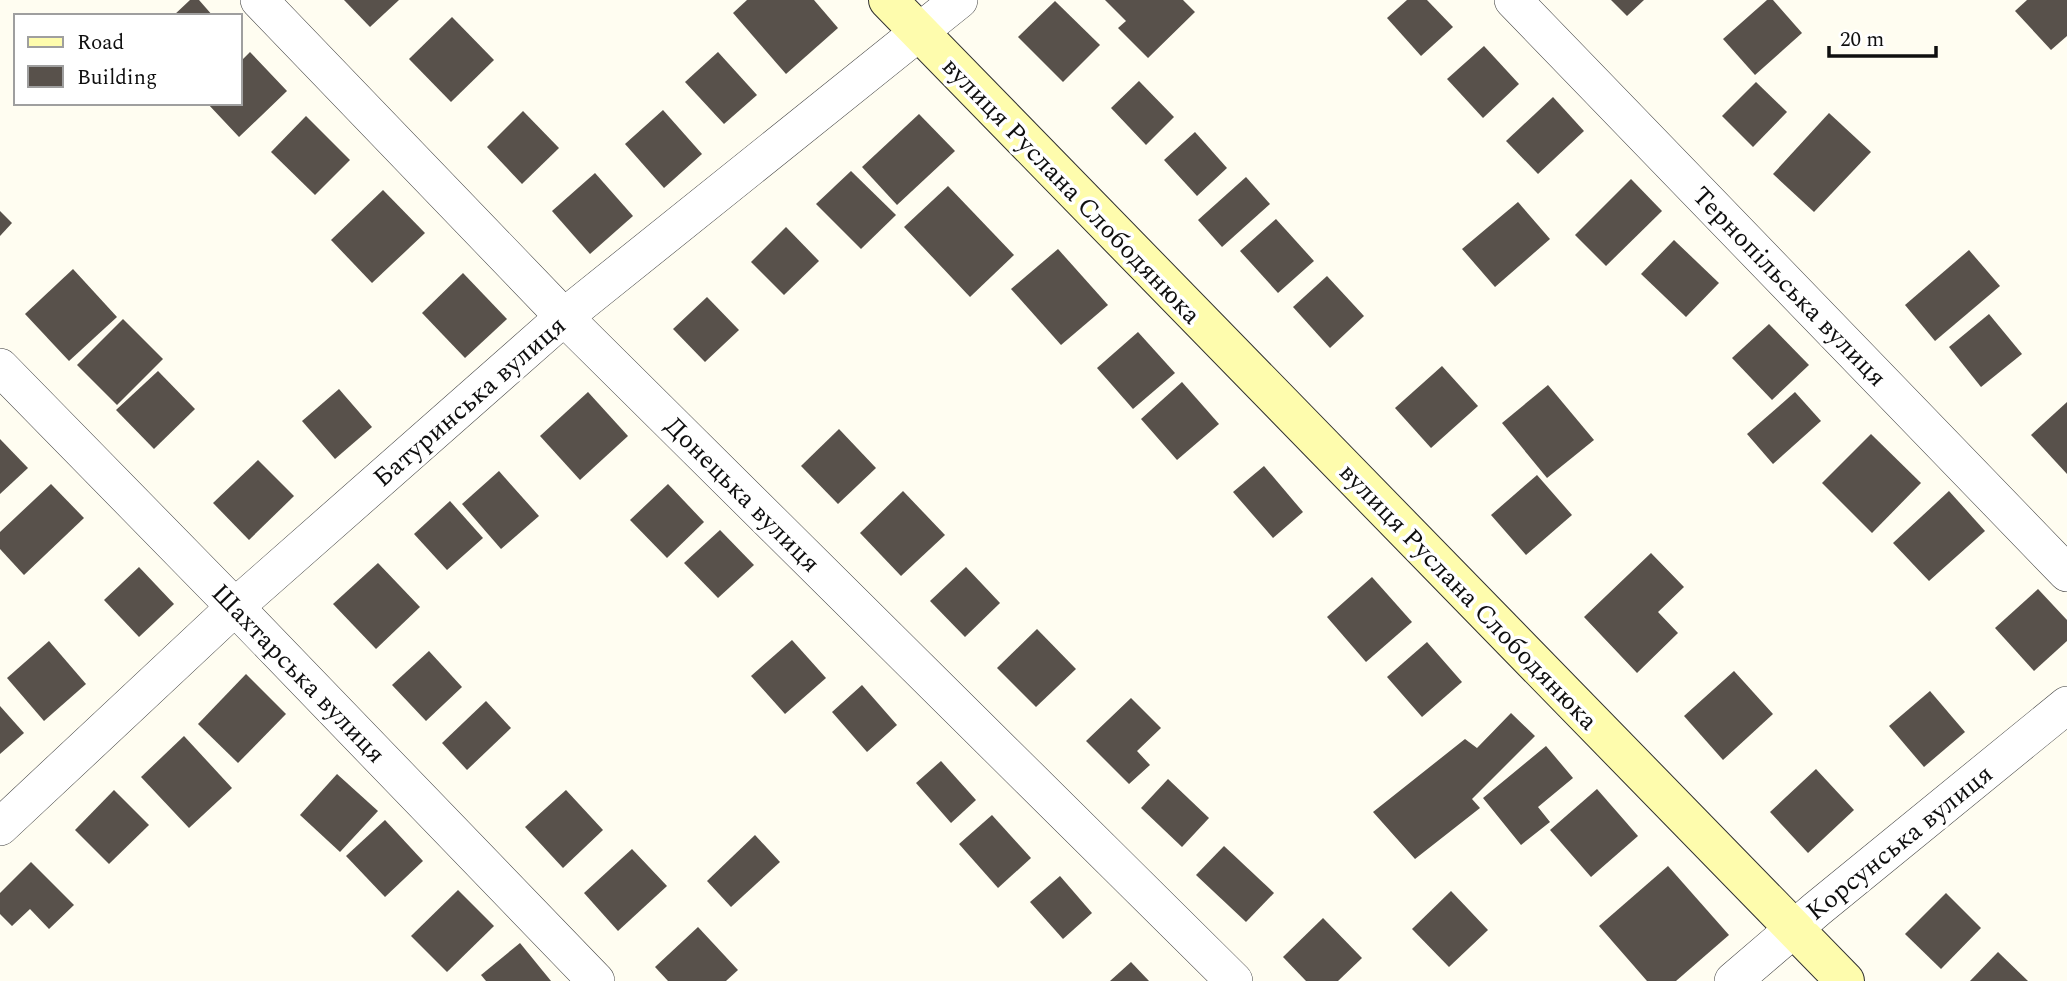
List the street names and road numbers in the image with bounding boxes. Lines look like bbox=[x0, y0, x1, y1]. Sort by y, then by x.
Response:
street label: вулиця Руслана Слободянюка bbox=[932, 48, 1210, 334]
street label: Тернопільська вулиця bbox=[1682, 177, 1896, 396]
street label: Батуринська вулиця bbox=[364, 306, 575, 497]
street label: Донецька вулиця bbox=[655, 407, 830, 582]
street label: вулиця Руслана Слободянюка bbox=[1329, 454, 1607, 740]
street label: Шахтарська вулиця bbox=[202, 575, 395, 773]
street label: Корсунська вулиця bbox=[1797, 755, 2002, 931]

